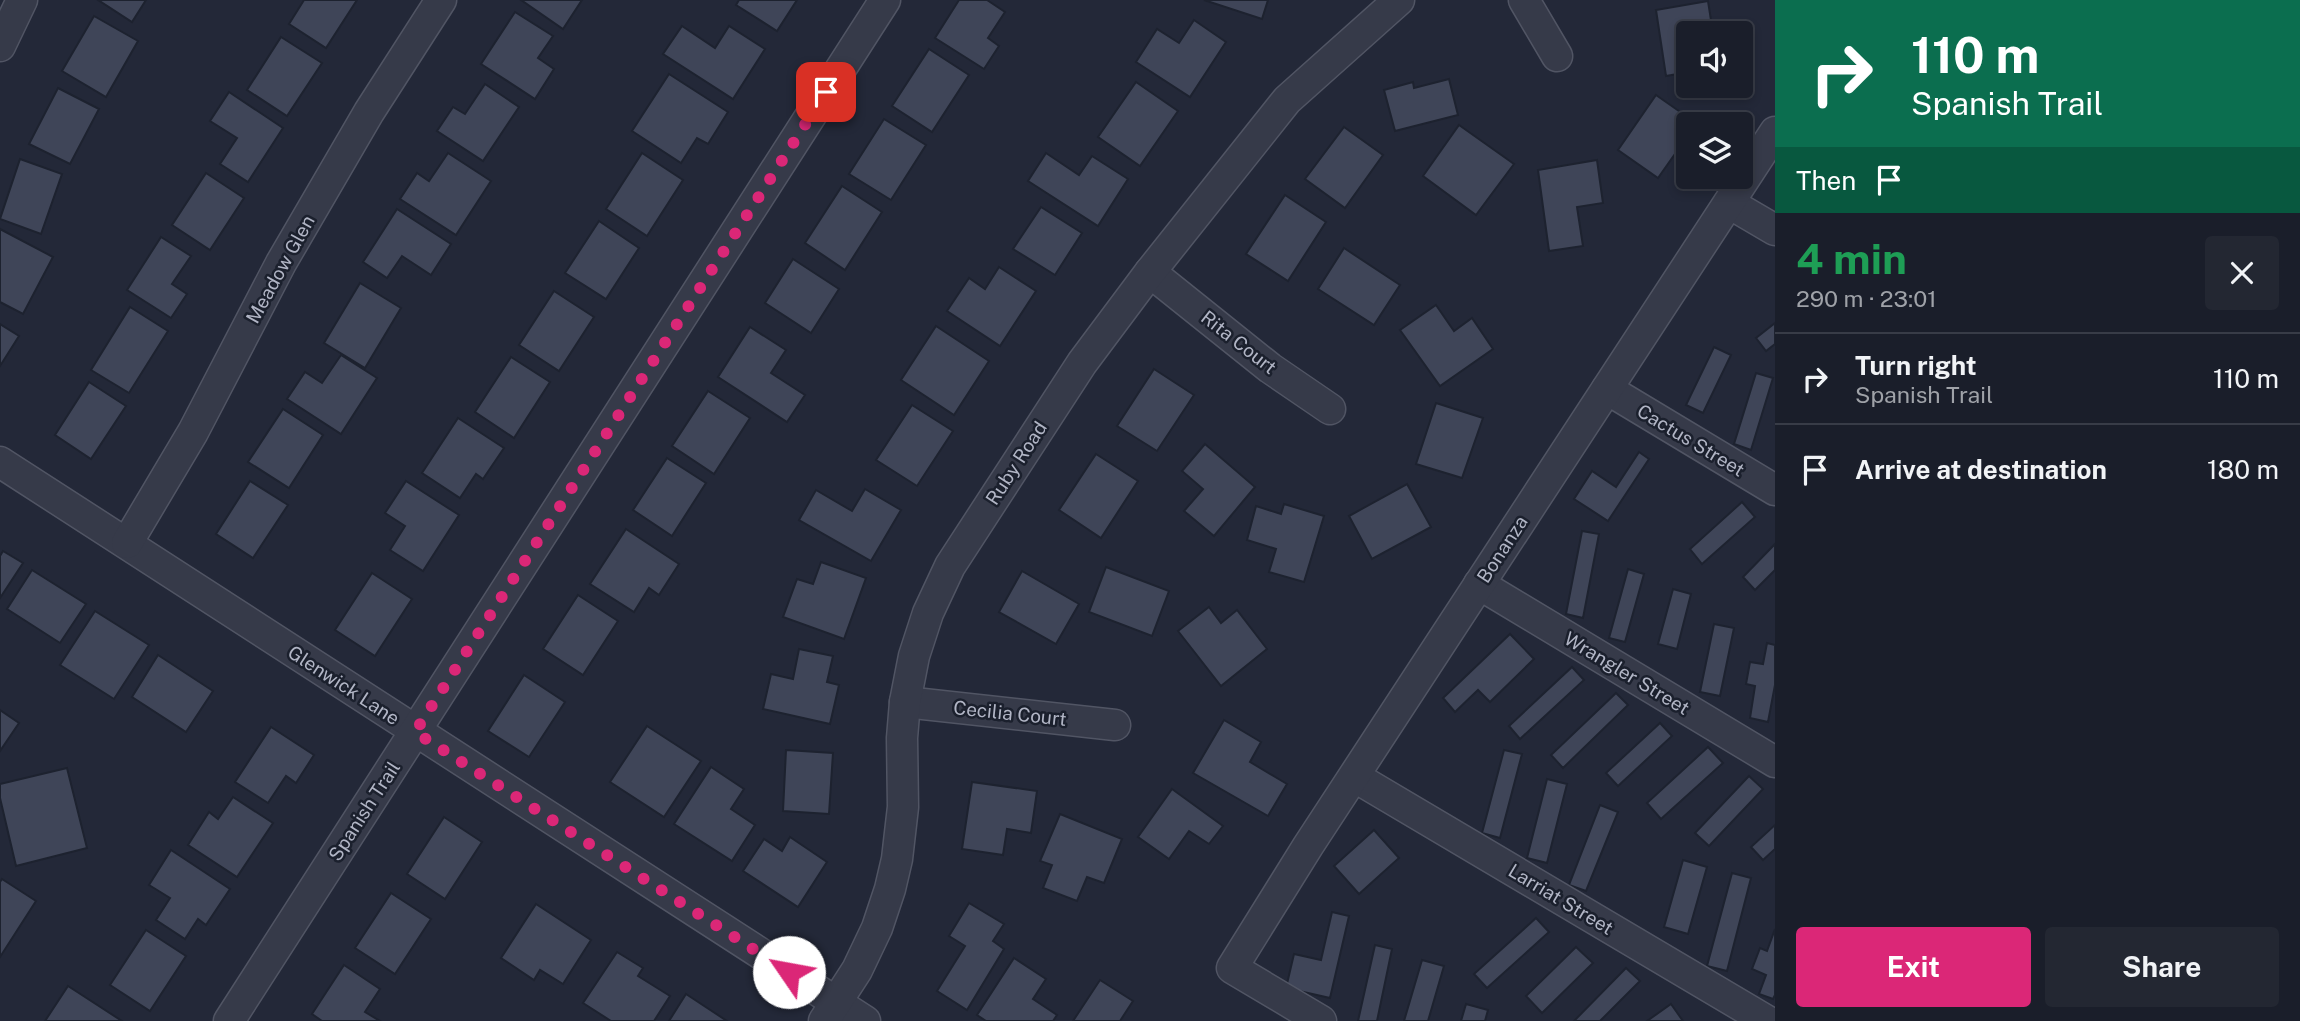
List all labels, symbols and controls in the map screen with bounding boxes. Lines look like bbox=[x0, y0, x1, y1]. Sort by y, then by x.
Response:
map controls bbox=[1676, 21, 1753, 189]
button: sound bbox=[1676, 21, 1753, 98]
text: 110 m bbox=[1911, 26, 2039, 84]
icon: right bbox=[1796, 28, 1887, 119]
pin bbox=[796, 62, 856, 122]
icon: arrive bbox=[807, 73, 845, 111]
text: Spanish Trail bbox=[1911, 85, 2103, 122]
button: layers bbox=[1676, 112, 1753, 189]
icon: arrive bbox=[1870, 161, 1908, 199]
text: Then bbox=[1796, 165, 1856, 196]
street label: Meadow Glen bbox=[241, 211, 319, 327]
text: 4 min bbox=[1796, 234, 1907, 283]
button: close bbox=[2205, 236, 2279, 310]
text: 290 m · 23:01 bbox=[1796, 285, 1937, 312]
street label: Rita Court bbox=[1197, 306, 1281, 378]
text: Turn right bbox=[1855, 350, 1977, 381]
icon: right bbox=[1796, 360, 1834, 398]
text: 110 m bbox=[2213, 363, 2279, 394]
text: Spanish Trail bbox=[1855, 381, 1993, 408]
street label: Cactus Street bbox=[1633, 399, 1749, 481]
street label: Ruby Road bbox=[981, 417, 1051, 509]
icon: arrive bbox=[1796, 451, 1834, 489]
text: Arrive at destination bbox=[1855, 454, 2107, 485]
text: 180 m bbox=[2207, 454, 2279, 485]
street label: Bonanza bbox=[1472, 511, 1532, 587]
street label: Wrangler Street bbox=[1560, 627, 1694, 719]
street label: Glenwick Lane bbox=[284, 641, 404, 729]
street label: Cecilia Court bbox=[952, 696, 1068, 730]
street label: Spanish Trail bbox=[324, 757, 404, 865]
street label: Larriat Street bbox=[1505, 859, 1617, 939]
button: Exit bbox=[1796, 927, 2031, 1007]
button: Share bbox=[2045, 927, 2279, 1007]
position arrow bbox=[752, 935, 826, 1009]

